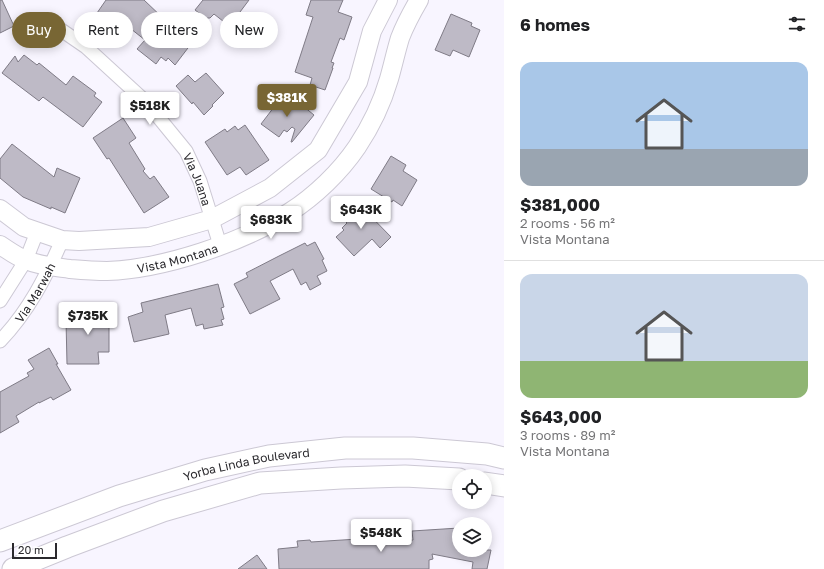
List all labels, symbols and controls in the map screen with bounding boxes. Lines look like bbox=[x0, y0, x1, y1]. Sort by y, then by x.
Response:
chip: Buy bbox=[12, 12, 66, 48]
chip: Rent bbox=[74, 12, 133, 48]
chip: Filters bbox=[141, 12, 212, 48]
chip: New bbox=[220, 12, 278, 48]
icon: filters bbox=[786, 13, 808, 35]
text: 6 homes bbox=[520, 14, 590, 35]
pin: $381K bbox=[259, 84, 315, 118]
icon: home bbox=[628, 88, 700, 160]
text: $381K bbox=[266, 89, 308, 105]
pin: $518K bbox=[122, 92, 178, 126]
text: $518K bbox=[129, 97, 171, 113]
street label: Via Juana bbox=[180, 150, 215, 207]
text: $381,000 bbox=[520, 194, 600, 215]
pin: $643K bbox=[333, 196, 389, 230]
text: $643K bbox=[340, 201, 382, 217]
pin: $683K bbox=[243, 206, 299, 240]
text: $683K bbox=[250, 211, 292, 227]
text: 2 rooms · 56 m² bbox=[520, 215, 615, 231]
text: Vista Montana bbox=[520, 231, 610, 247]
street label: Vista Montana bbox=[136, 240, 220, 275]
street label: Via Marwah bbox=[11, 260, 58, 325]
icon: home bbox=[628, 300, 700, 372]
pin: $735K bbox=[60, 302, 116, 336]
text: $735K bbox=[67, 307, 109, 323]
text: $643,000 bbox=[520, 406, 602, 427]
text: 3 rooms · 89 m² bbox=[520, 427, 615, 443]
text: Vista Montana bbox=[520, 443, 610, 459]
street label: Yorba Linda Boulevard bbox=[181, 444, 310, 484]
map controls bbox=[452, 469, 492, 557]
button: locate bbox=[452, 469, 492, 509]
button: layers bbox=[452, 517, 492, 557]
pin: $548K bbox=[353, 519, 409, 553]
text: $548K bbox=[360, 524, 402, 540]
scale bar bbox=[12, 541, 57, 560]
text: 20 m bbox=[18, 543, 44, 556]

